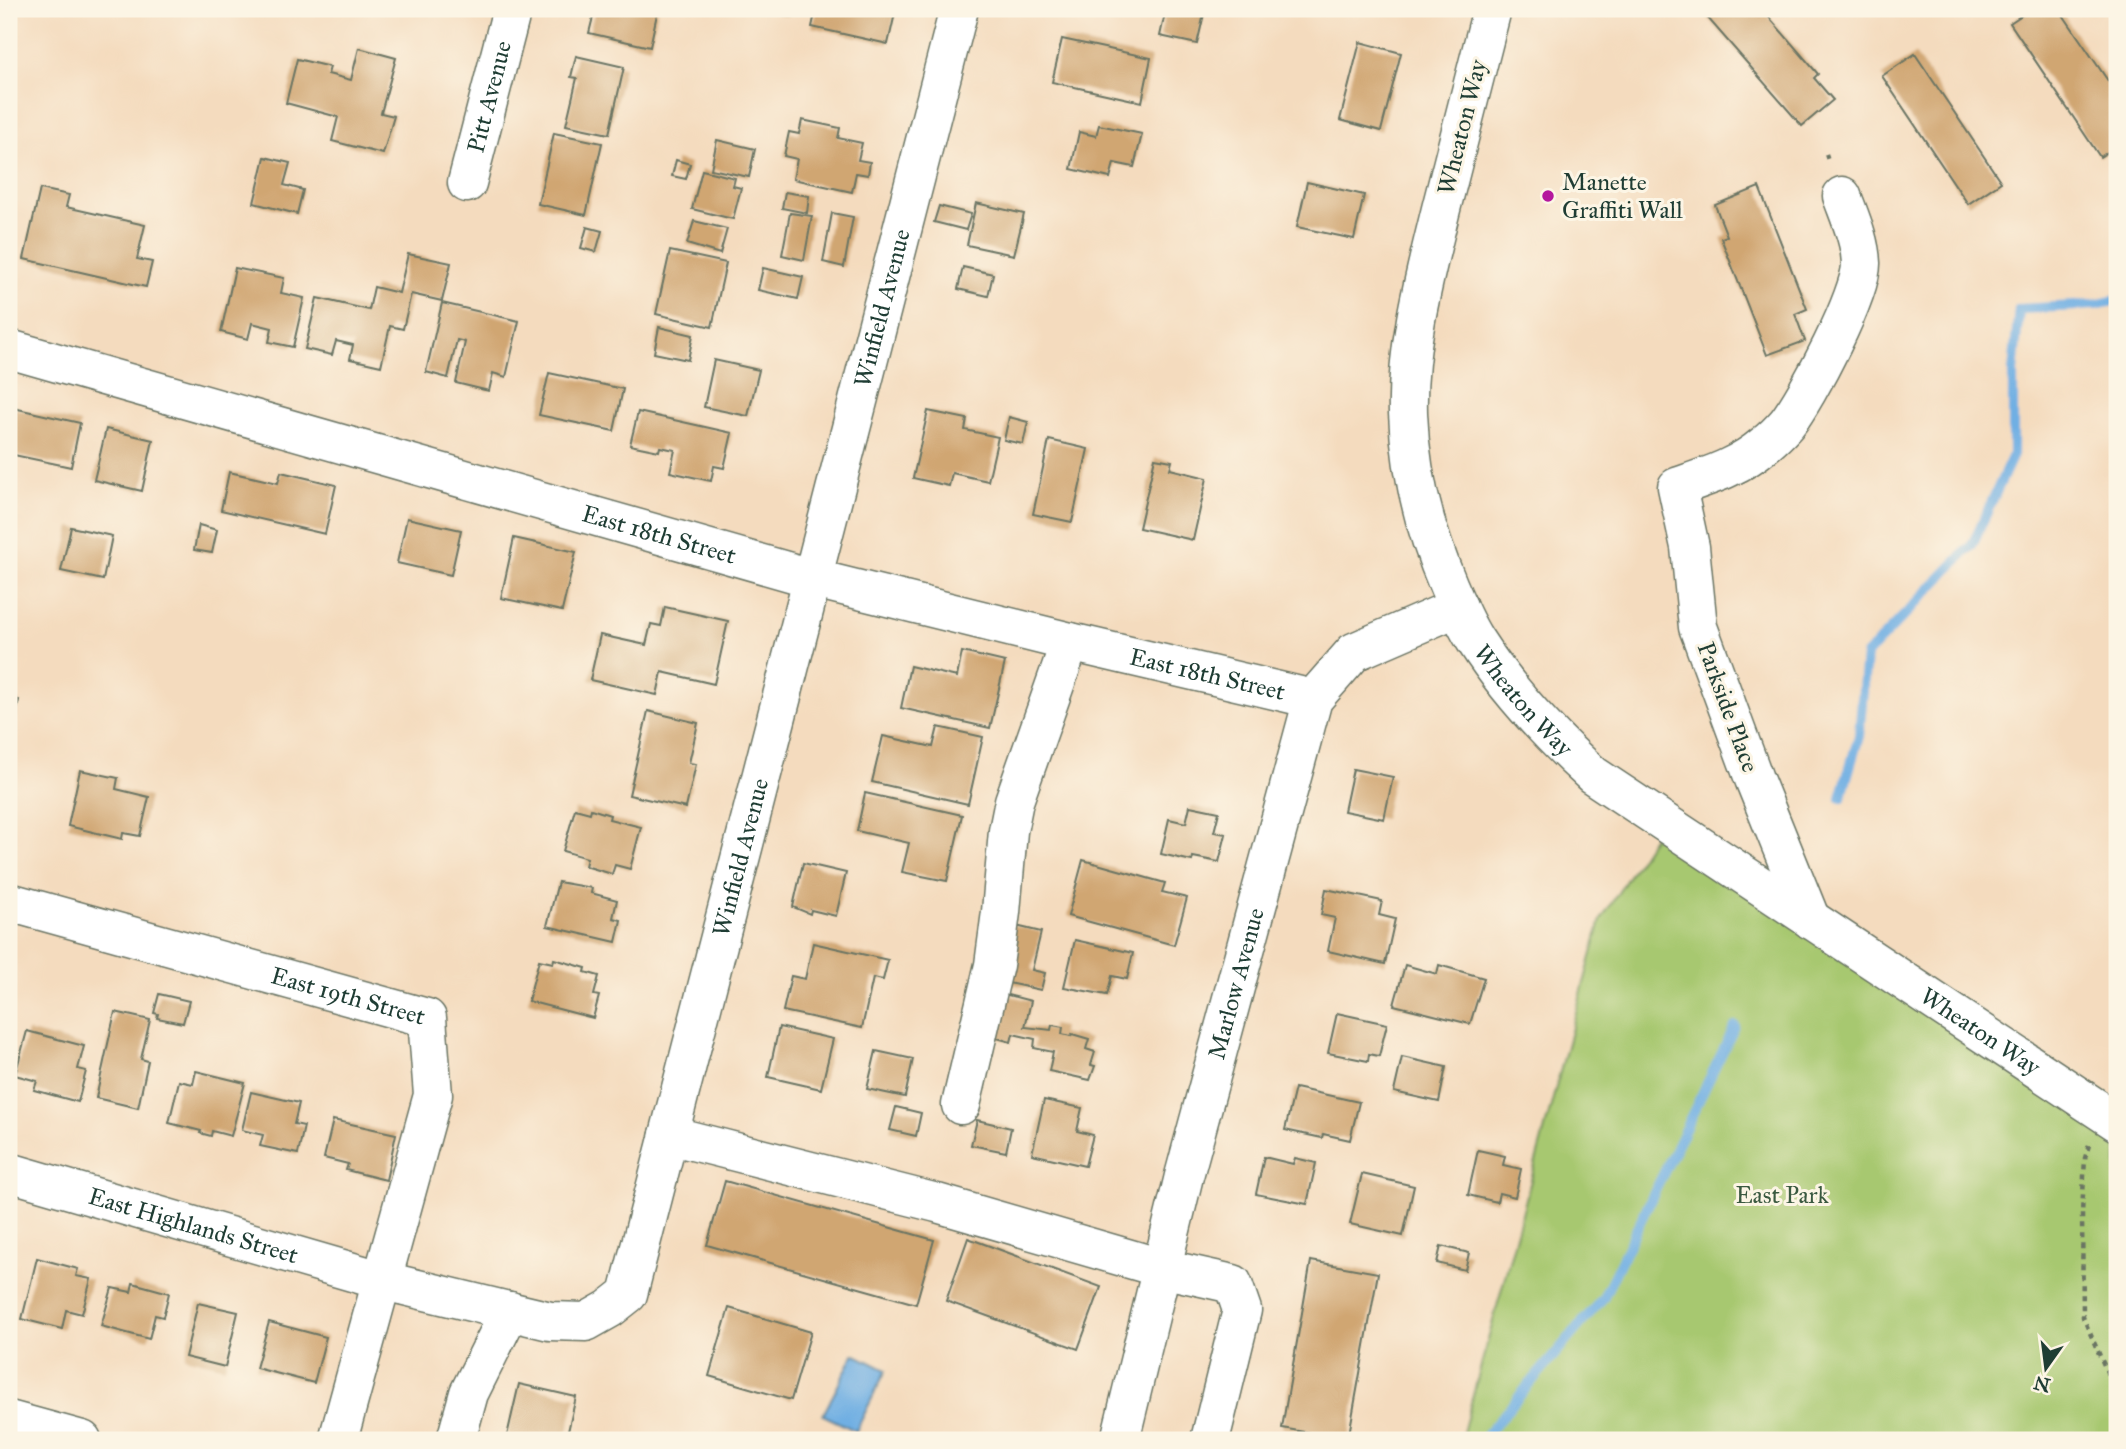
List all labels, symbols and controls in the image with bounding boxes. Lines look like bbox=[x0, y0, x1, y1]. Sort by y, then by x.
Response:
street label: Pitt Avenue bbox=[460, 38, 518, 156]
street label: Wheaton Way bbox=[1431, 56, 1493, 198]
place label: Manette Graffiti Wall bbox=[1562, 167, 1683, 225]
marker: Manette Graffiti Wall bbox=[1540, 188, 1556, 204]
street label: Winfield Avenue bbox=[847, 226, 917, 390]
street label: East 18th Street bbox=[579, 498, 740, 571]
street label: Wheaton Way bbox=[1467, 638, 1580, 763]
street label: Parkside Place bbox=[1691, 638, 1765, 776]
street label: East 18th Street bbox=[1127, 642, 1289, 707]
street label: Winfield Avenue bbox=[706, 775, 775, 939]
street label: Marlow Avenue bbox=[1201, 905, 1271, 1062]
street label: East 19th Street bbox=[268, 960, 429, 1032]
street label: Wheaton Way bbox=[1915, 981, 2047, 1083]
park label: East Park bbox=[1735, 1180, 1829, 1210]
street label: East Highlands Street bbox=[85, 1181, 302, 1271]
north arrow bbox=[2010, 1334, 2080, 1404]
text: N bbox=[2031, 1371, 2053, 1397]

